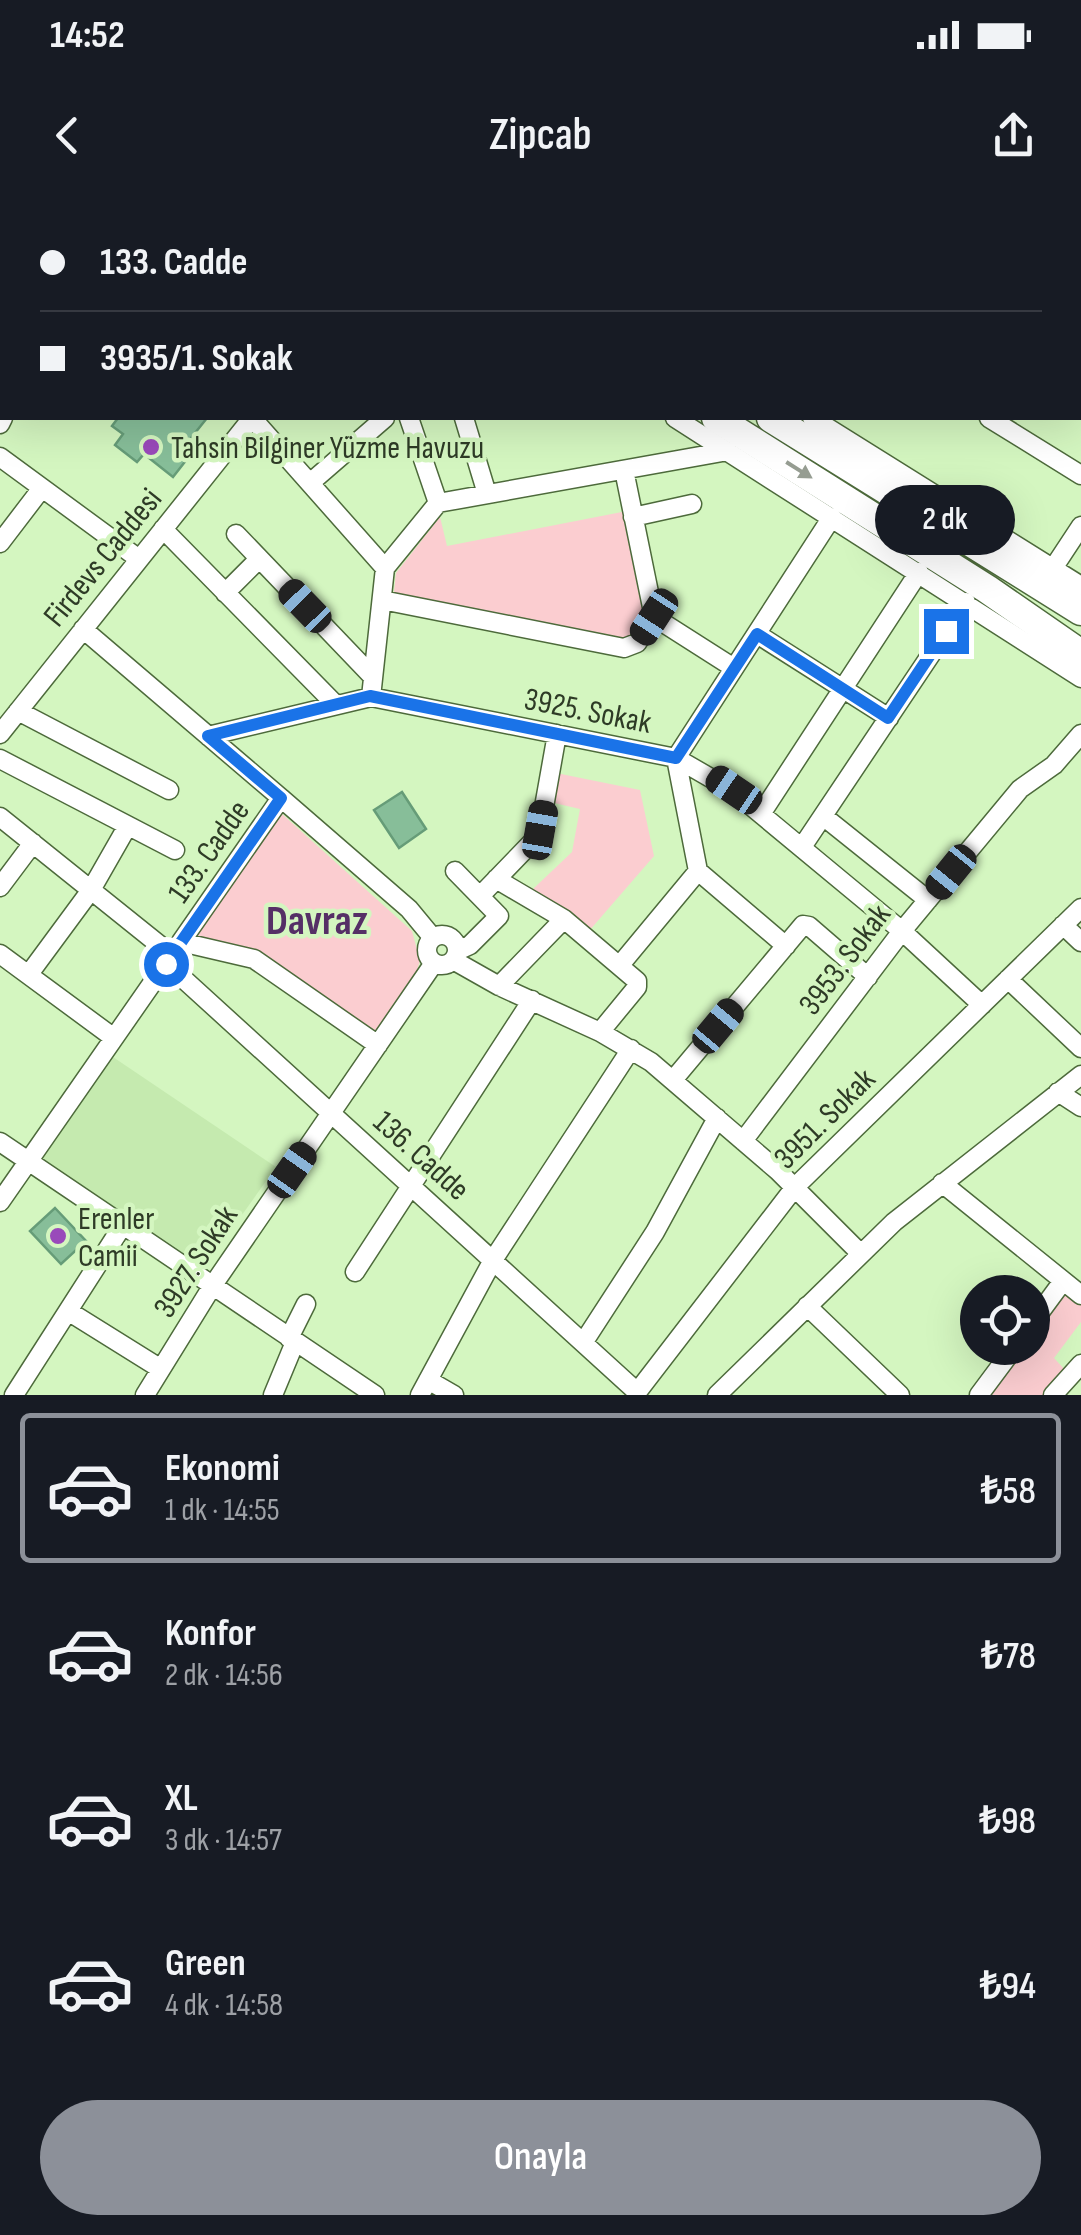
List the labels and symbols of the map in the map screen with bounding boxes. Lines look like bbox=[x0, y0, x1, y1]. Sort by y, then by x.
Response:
place label: Tahsin Bilginer Yüzme Havuzu bbox=[171, 429, 484, 468]
marker: Tahsin Bilginer Yüzme Havuzu bbox=[140, 436, 162, 458]
one-way arrow bbox=[785, 460, 813, 478]
street label: Firdevs Caddesi bbox=[36, 481, 171, 635]
callout: 2 dk bbox=[876, 486, 1016, 556]
car bbox=[273, 574, 337, 638]
car bbox=[625, 584, 683, 650]
route end bbox=[924, 609, 969, 654]
street label: 3925. Sokak bbox=[521, 680, 654, 743]
car bbox=[701, 761, 767, 819]
street label: 133. Cadde bbox=[160, 793, 258, 911]
car bbox=[520, 798, 560, 862]
car bbox=[920, 839, 982, 905]
district label: Davraz bbox=[266, 896, 368, 947]
street label: 3953. Sokak bbox=[791, 897, 899, 1023]
route start bbox=[144, 942, 189, 987]
car bbox=[687, 993, 749, 1059]
street label: 3951. Sokak bbox=[766, 1060, 884, 1178]
street label: 136. Cadde bbox=[365, 1103, 477, 1209]
car bbox=[263, 1137, 321, 1203]
street label: 3927. Sokak bbox=[146, 1199, 247, 1325]
place label: Erenler Camii bbox=[78, 1200, 154, 1276]
marker: Erenler Camii bbox=[47, 1225, 69, 1247]

